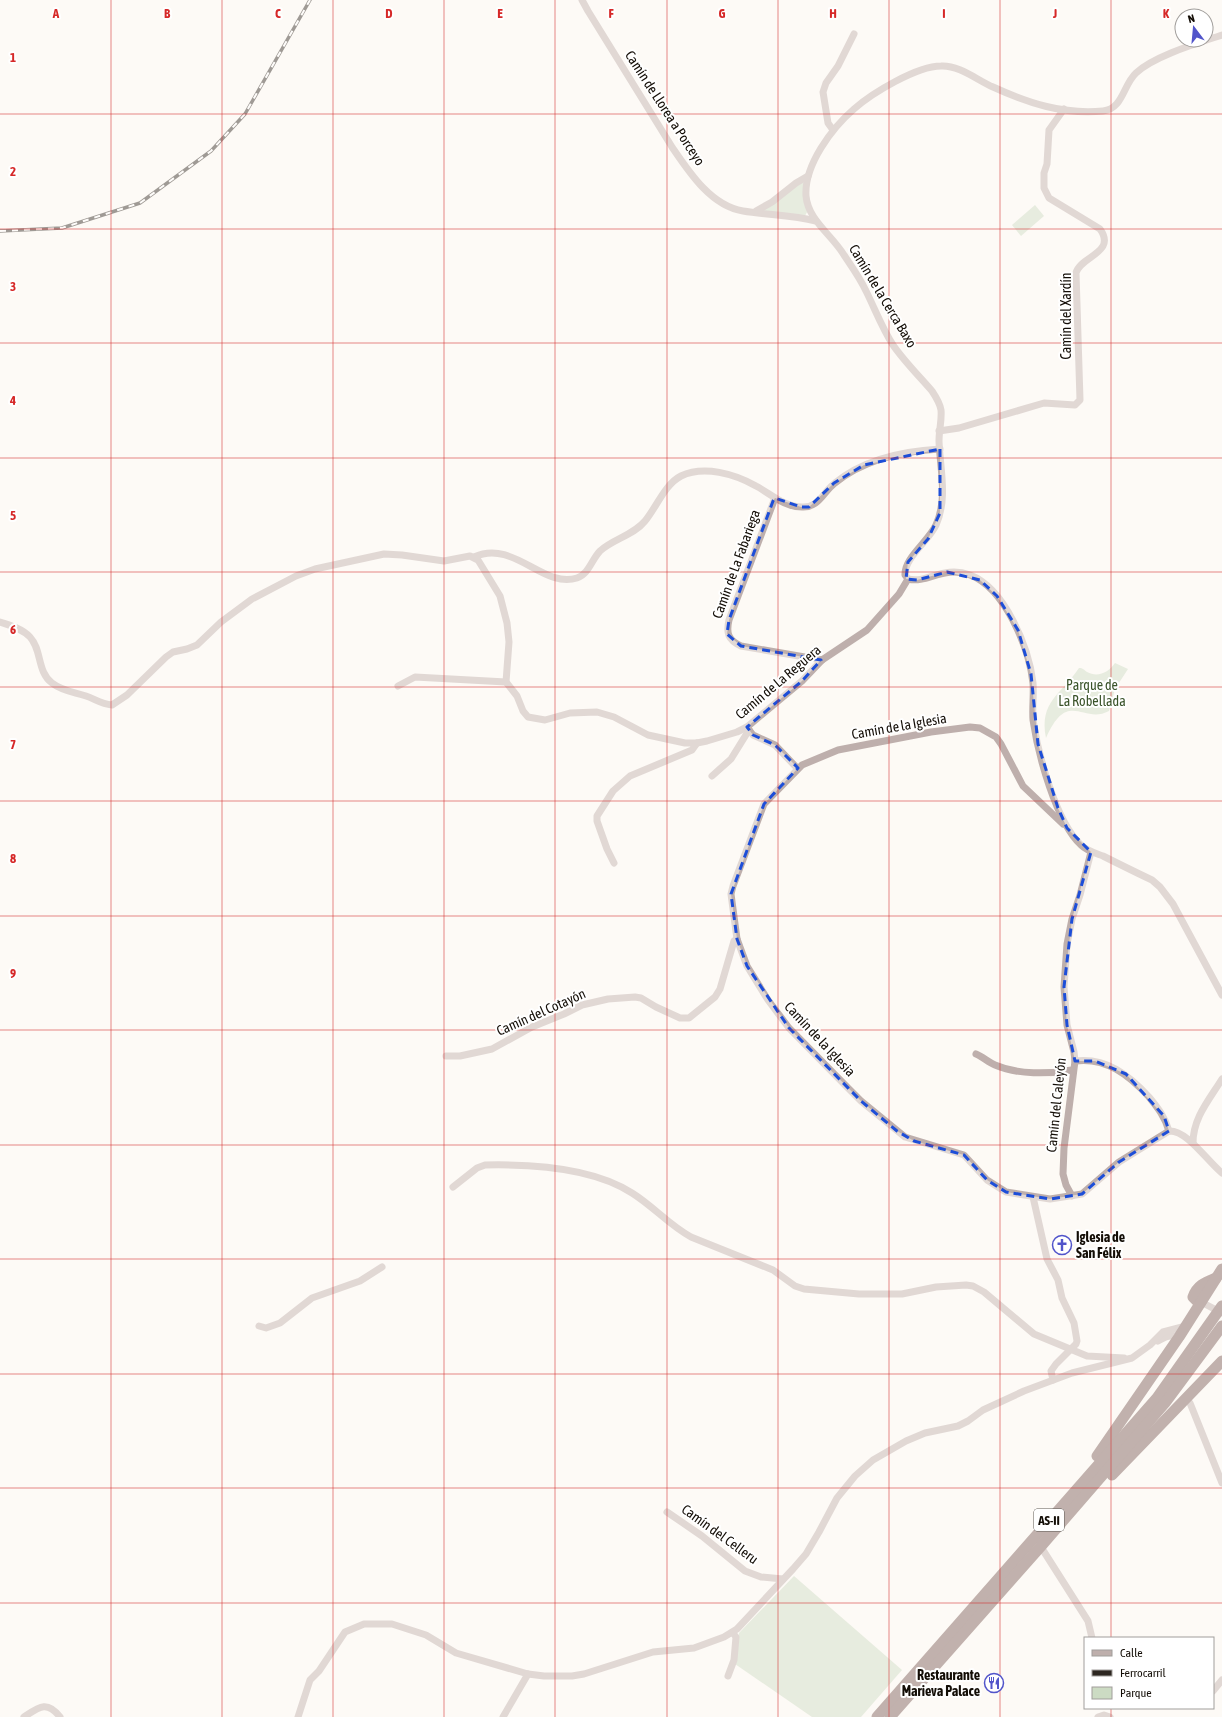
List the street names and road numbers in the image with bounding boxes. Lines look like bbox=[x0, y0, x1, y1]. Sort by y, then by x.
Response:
street label: Camín de Llorea a Porceyo bbox=[622, 48, 708, 168]
street label: Camín de la Cerca Baxo bbox=[846, 242, 920, 350]
street label: Camín del Xardín bbox=[1058, 272, 1074, 360]
street label: Camín de La Fabariega bbox=[709, 507, 763, 621]
street label: Camín de La Reguera bbox=[732, 642, 824, 722]
street label: Camín de la Iglesia bbox=[850, 710, 948, 742]
street label: Camín del Cotayón bbox=[494, 985, 588, 1039]
street label: Camín de la Iglesia bbox=[781, 998, 859, 1080]
street label: Camín del Caleyón bbox=[1043, 1057, 1069, 1153]
street label: Camín del Celleru bbox=[679, 1501, 761, 1567]
road number: AS-II bbox=[1034, 1509, 1064, 1531]

